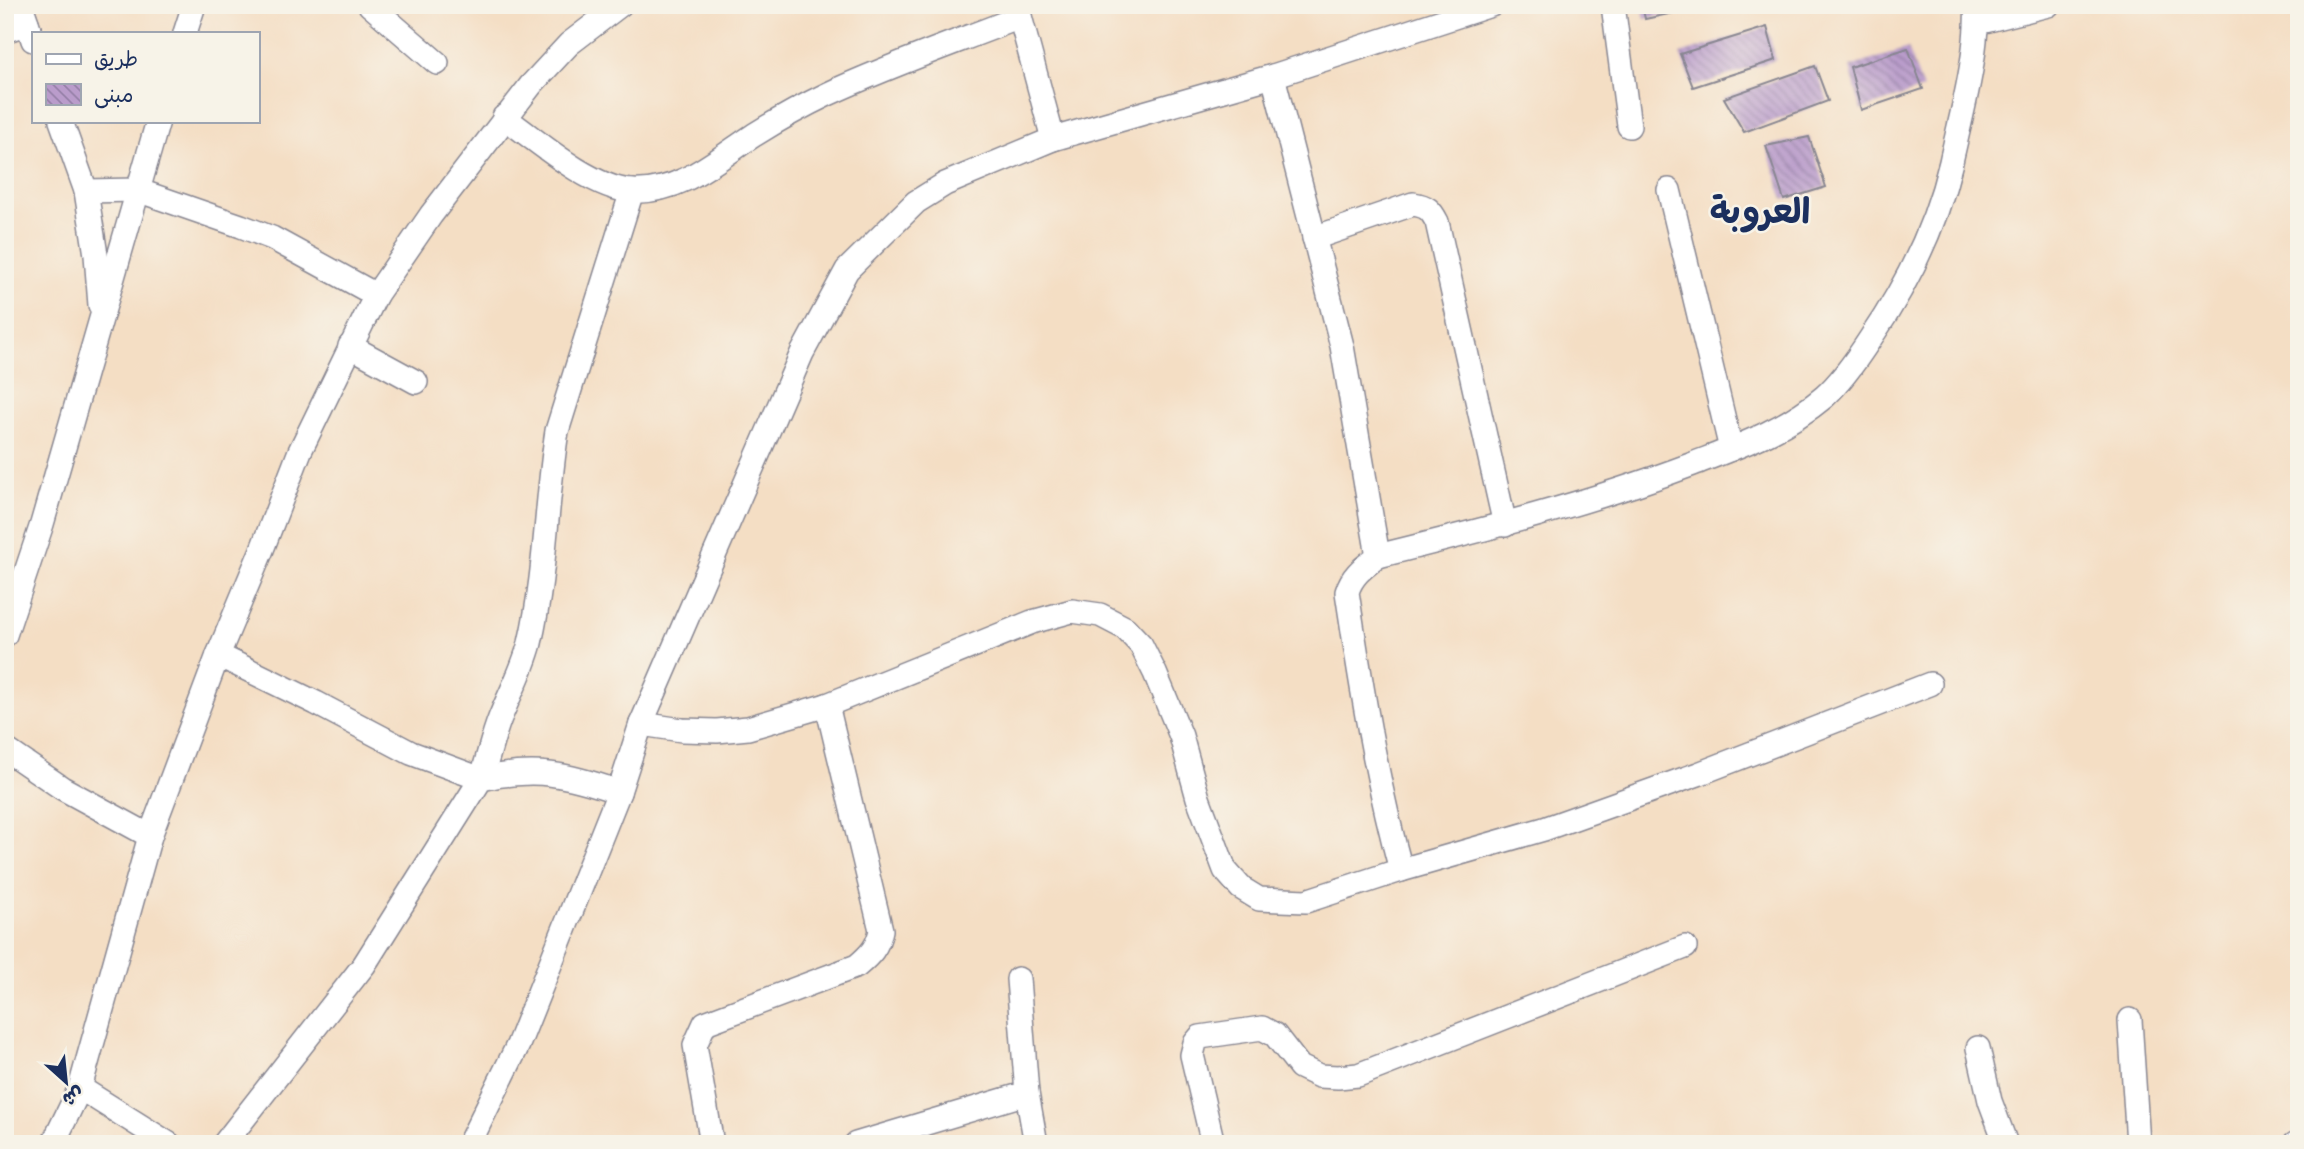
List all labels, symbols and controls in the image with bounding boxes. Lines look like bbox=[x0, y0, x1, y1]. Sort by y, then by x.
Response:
legend bbox=[32, 32, 259, 122]
text: طريق bbox=[94, 46, 138, 72]
text: مبنى bbox=[94, 82, 133, 109]
district label: العروبة bbox=[1710, 189, 1810, 234]
north arrow bbox=[32, 1048, 102, 1118]
text: ش bbox=[58, 1081, 88, 1112]

